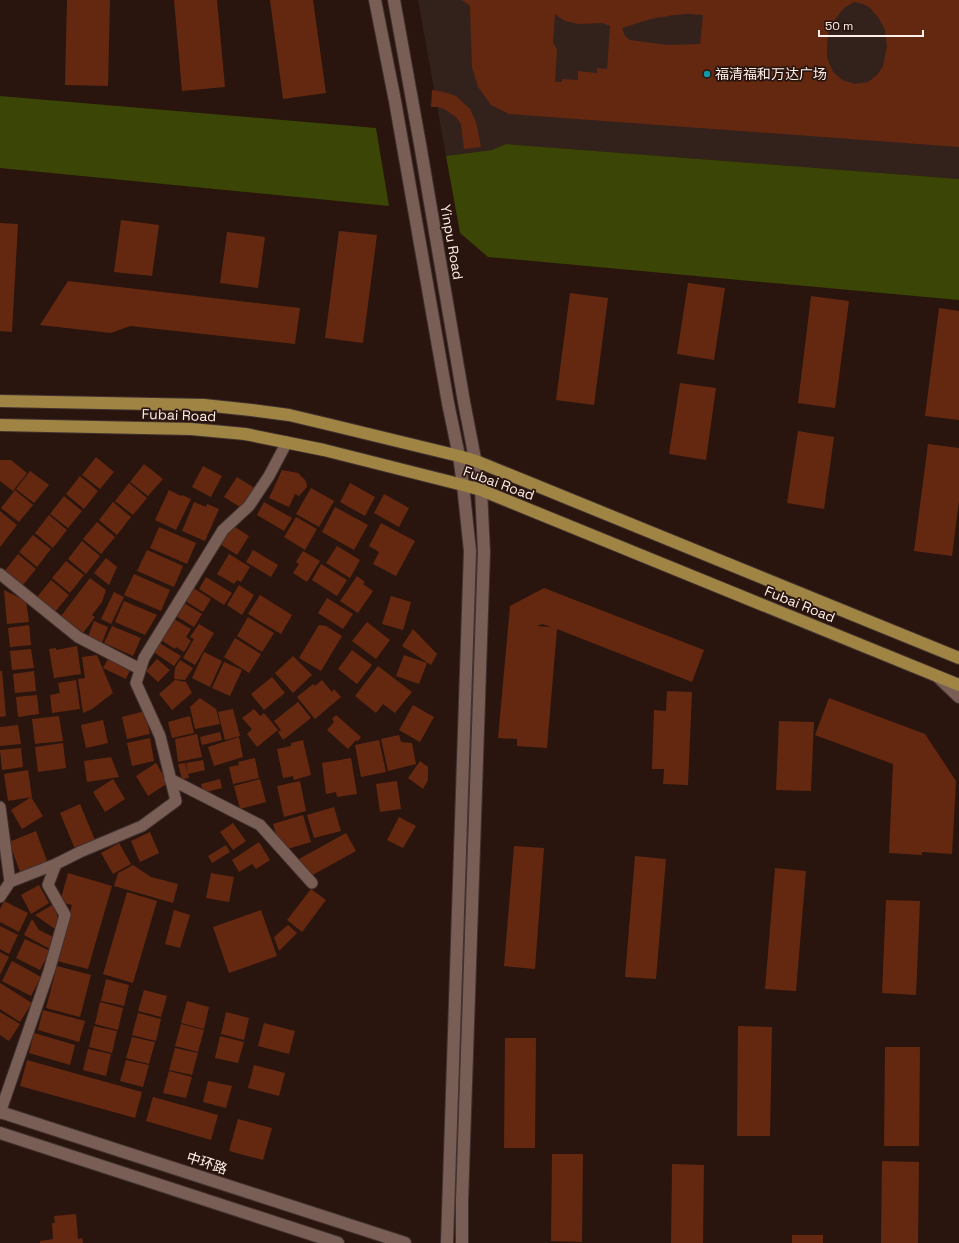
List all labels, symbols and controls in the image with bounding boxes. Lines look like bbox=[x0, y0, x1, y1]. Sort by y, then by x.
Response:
scale bar bbox=[819, 12, 923, 38]
text: 50 m bbox=[825, 18, 853, 34]
place label: 福清福和万达广场 bbox=[715, 65, 827, 83]
marker: 福清福和万达广场 bbox=[702, 69, 712, 79]
street label: Yinpu Road bbox=[437, 203, 467, 281]
street label: Fubai Road bbox=[141, 405, 217, 425]
street label: Fubai Road bbox=[461, 462, 537, 504]
street label: Fubai Road bbox=[762, 582, 838, 626]
street label: 中环路 bbox=[184, 1148, 230, 1178]

